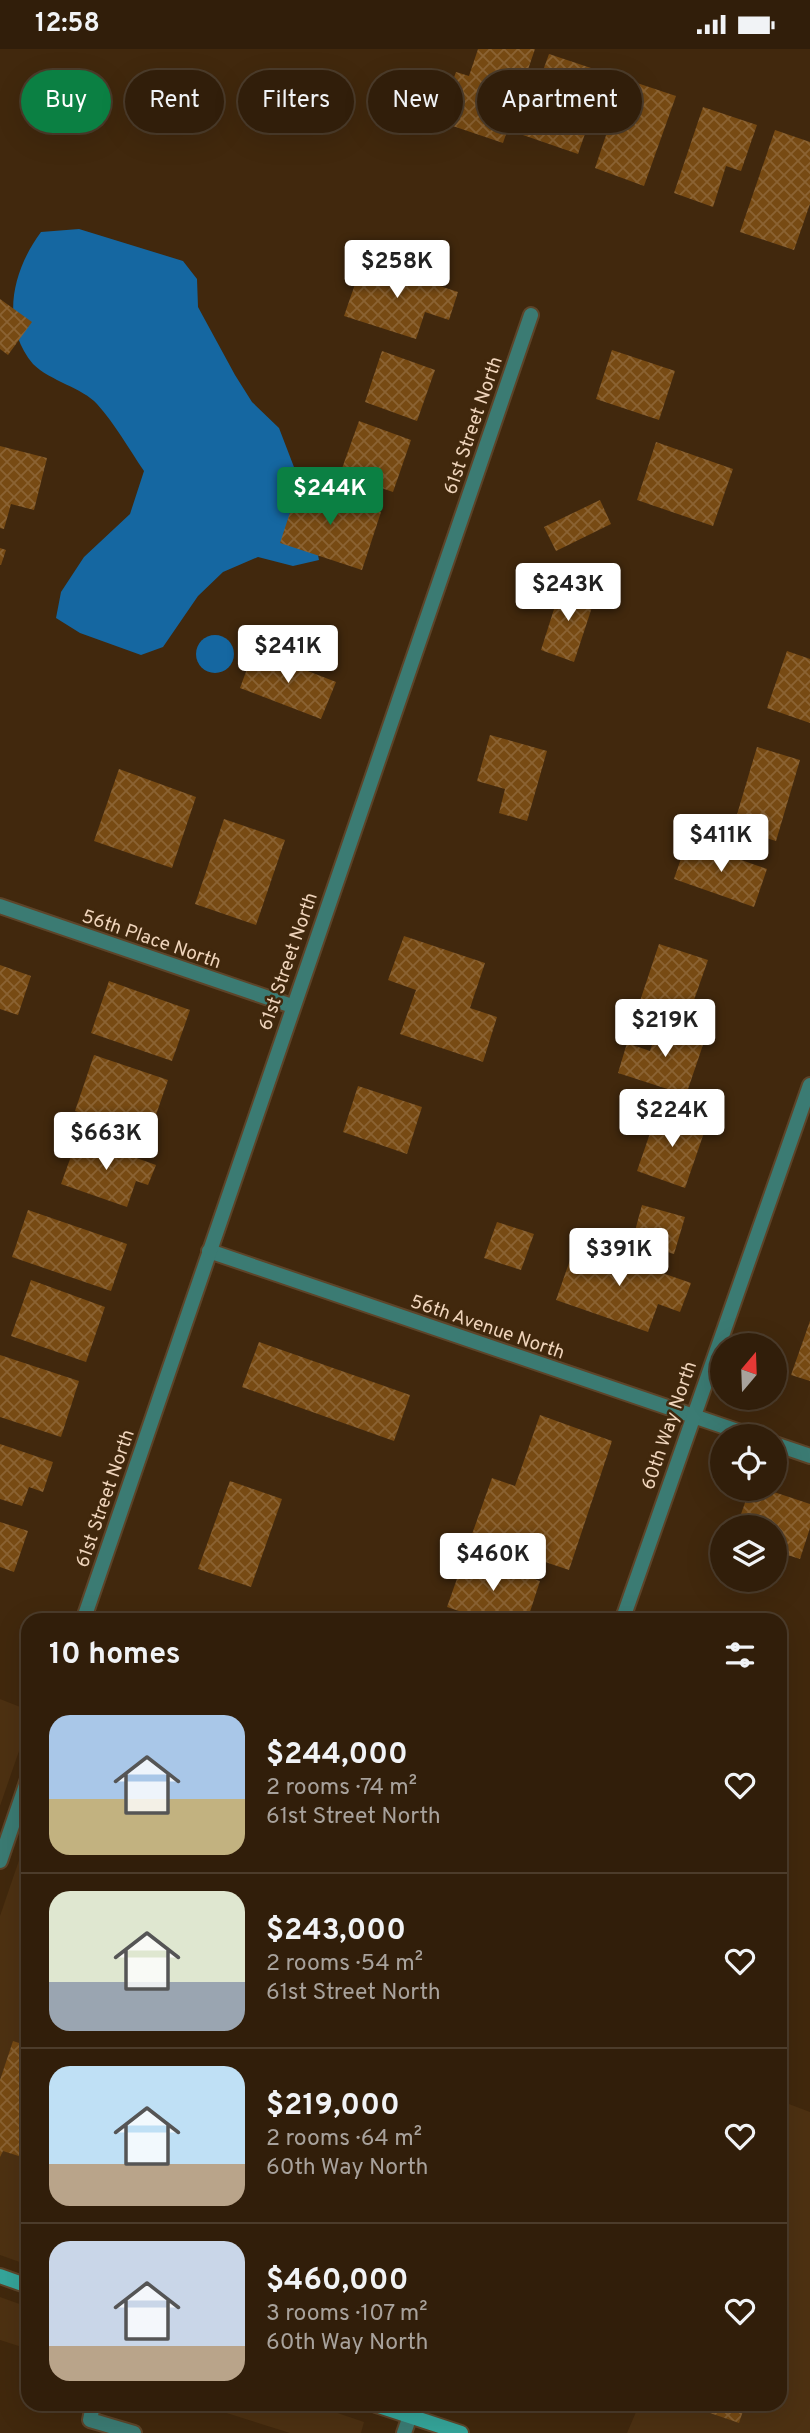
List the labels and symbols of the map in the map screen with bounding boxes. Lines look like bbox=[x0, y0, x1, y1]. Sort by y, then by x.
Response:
pin: $258K bbox=[348, 240, 446, 300]
street label: 61st Street North bbox=[439, 353, 509, 498]
pin: $244K bbox=[281, 468, 379, 527]
pin: $243K bbox=[519, 563, 617, 623]
pin: $241K bbox=[239, 625, 337, 685]
pin: $411K bbox=[672, 815, 770, 874]
street label: 61st Street North bbox=[254, 889, 324, 1034]
street label: 56th Place North bbox=[78, 905, 224, 975]
pin: $219K bbox=[616, 999, 714, 1059]
pin: $224K bbox=[623, 1089, 721, 1149]
pin: $663K bbox=[57, 1113, 155, 1172]
pin: $391K bbox=[570, 1229, 668, 1288]
street label: 56th Avenue North bbox=[407, 1290, 568, 1366]
north arrow bbox=[710, 1333, 788, 1411]
street label: 60th Way North bbox=[637, 1358, 703, 1493]
street label: 61st Street North bbox=[71, 1426, 141, 1571]
pin: $460K bbox=[444, 1533, 542, 1593]

